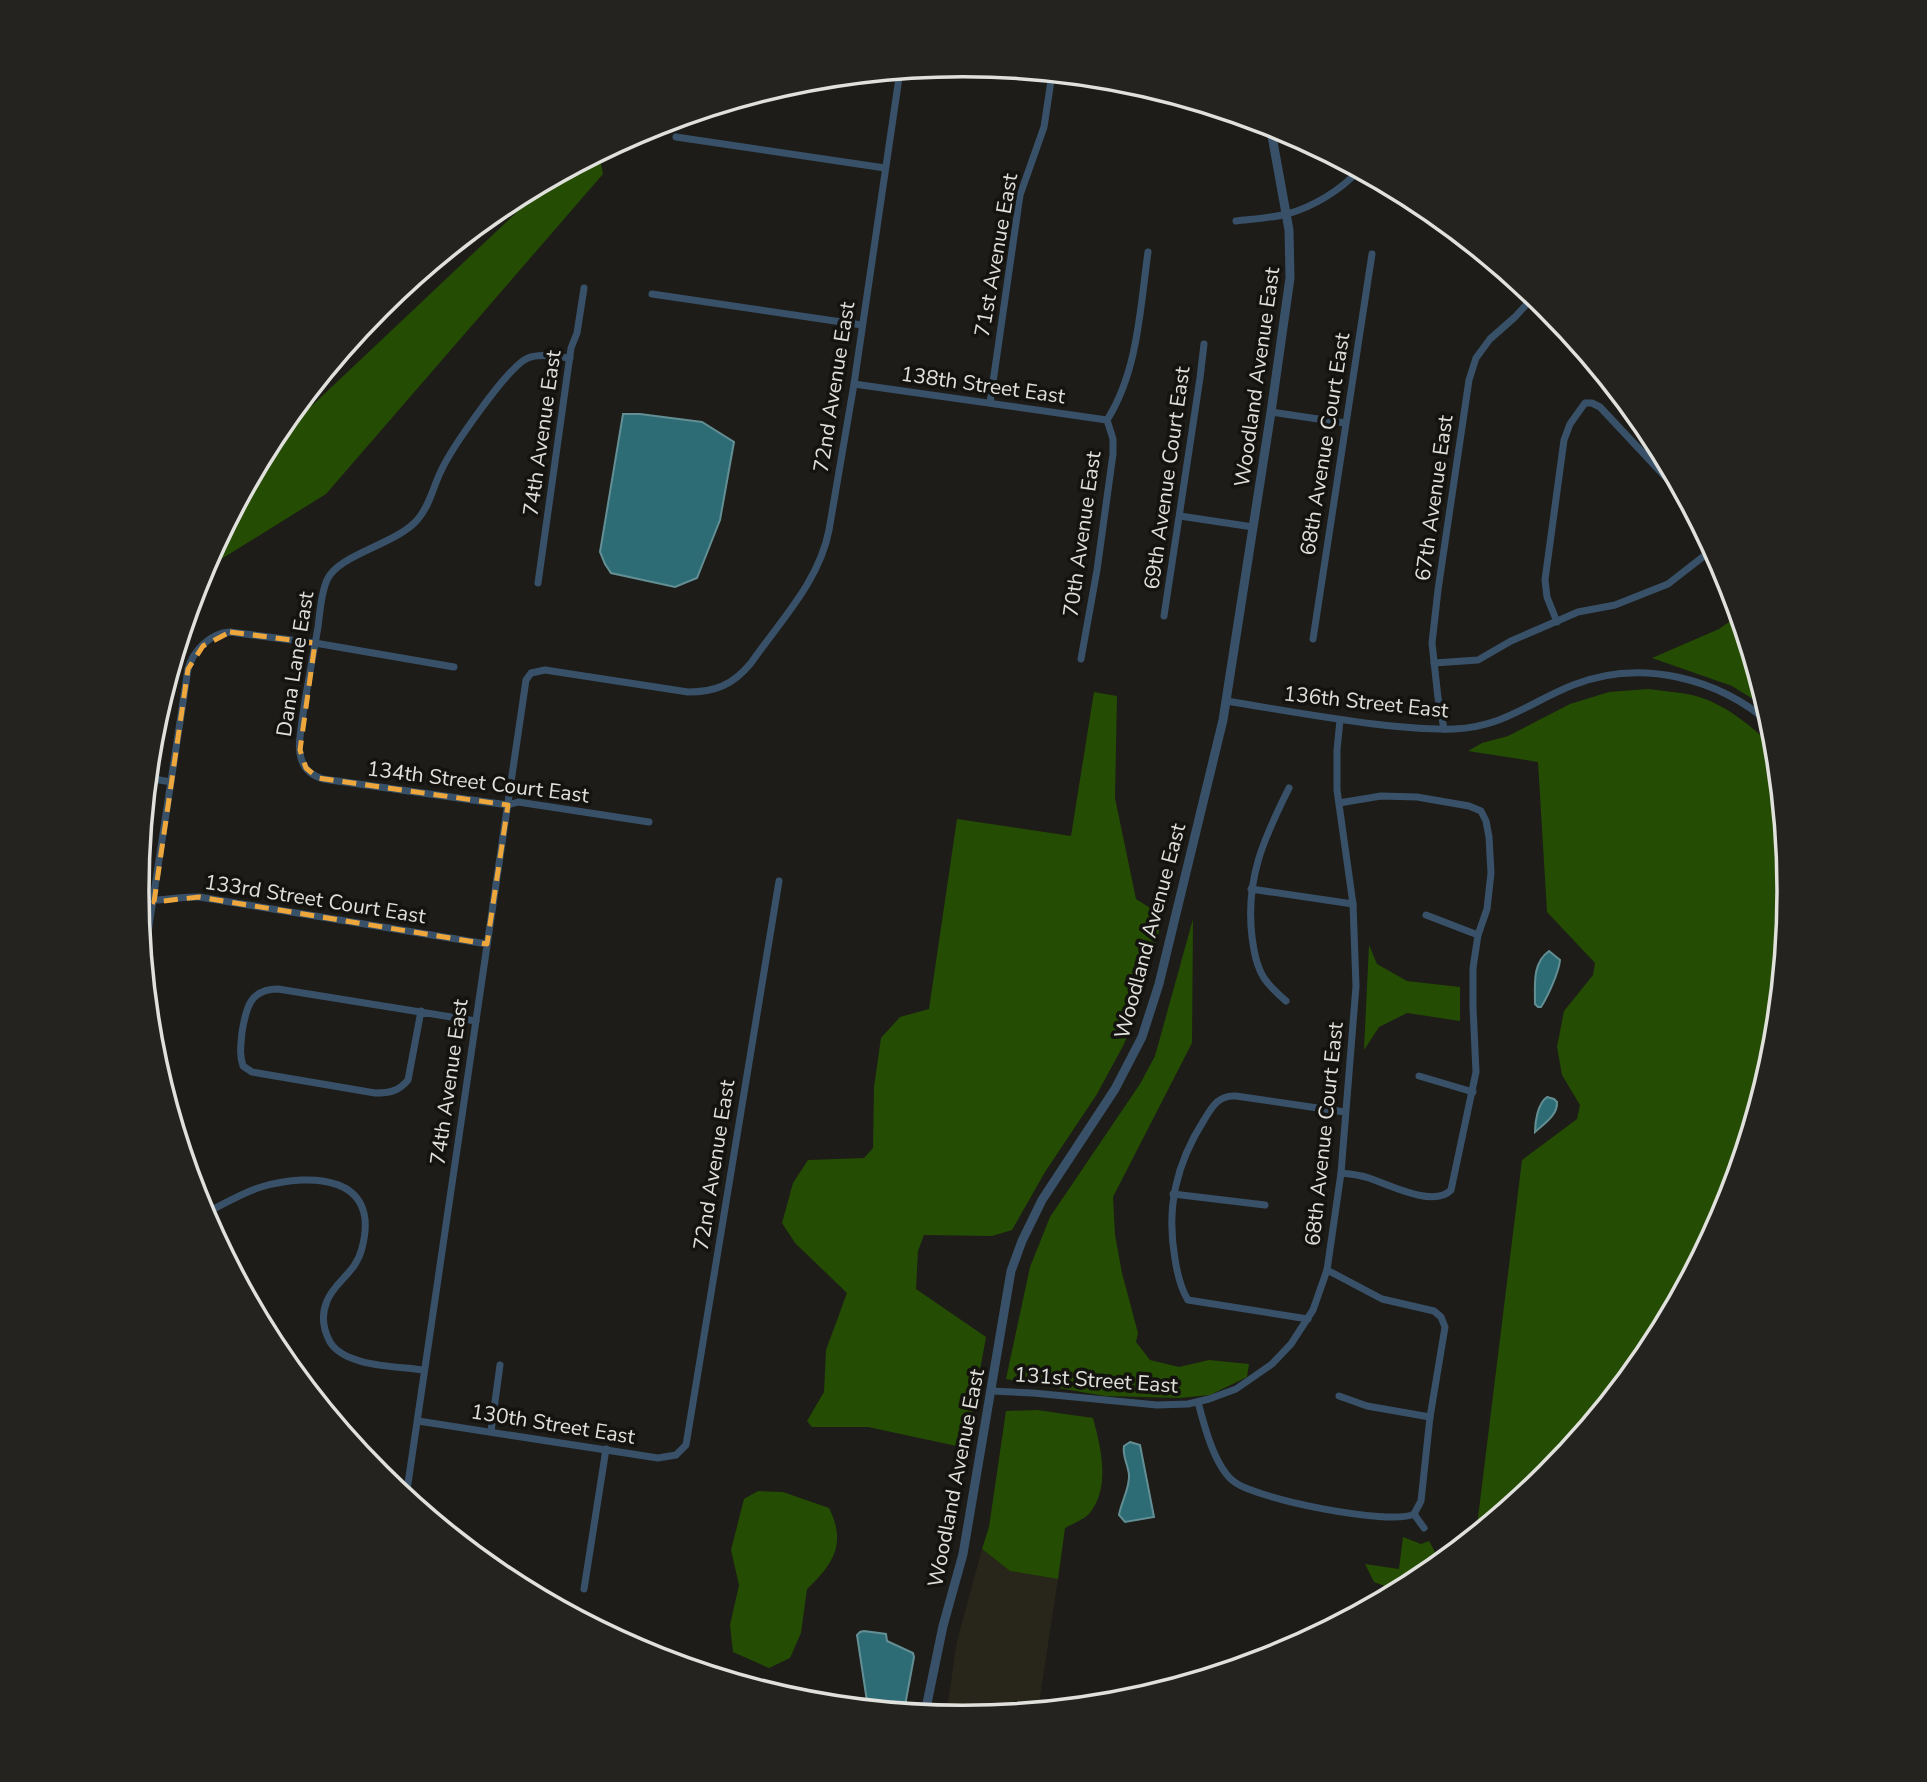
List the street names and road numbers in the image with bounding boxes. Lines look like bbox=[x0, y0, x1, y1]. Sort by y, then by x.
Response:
street label: 71st Avenue East bbox=[968, 171, 1024, 339]
street label: Woodland Avenue East bbox=[1228, 265, 1286, 489]
street label: 72nd Avenue East bbox=[807, 299, 861, 474]
street label: 68th Avenue Court East bbox=[1294, 330, 1357, 557]
street label: 74th Avenue East bbox=[516, 348, 568, 518]
street label: 138th Street East bbox=[899, 360, 1068, 410]
street label: 69th Avenue Court East bbox=[1137, 364, 1197, 591]
street label: 67th Avenue East bbox=[1408, 413, 1460, 583]
street label: 70th Avenue East bbox=[1056, 449, 1108, 619]
street label: Dana Lane East bbox=[270, 589, 320, 739]
street label: 136th Street East bbox=[1282, 679, 1451, 725]
street label: 134th Street Court East bbox=[365, 754, 591, 810]
street label: Woodland Avenue East bbox=[1108, 820, 1192, 1042]
street label: 133rd Street Court East bbox=[202, 868, 428, 930]
street label: 74th Avenue East bbox=[423, 997, 475, 1167]
street label: 68th Avenue Court East bbox=[1298, 1020, 1350, 1247]
street label: 72nd Avenue East bbox=[687, 1077, 741, 1252]
street label: 131st Street East bbox=[1013, 1360, 1179, 1400]
street label: Woodland Avenue East bbox=[921, 1366, 991, 1590]
street label: 130th Street East bbox=[469, 1397, 638, 1451]

